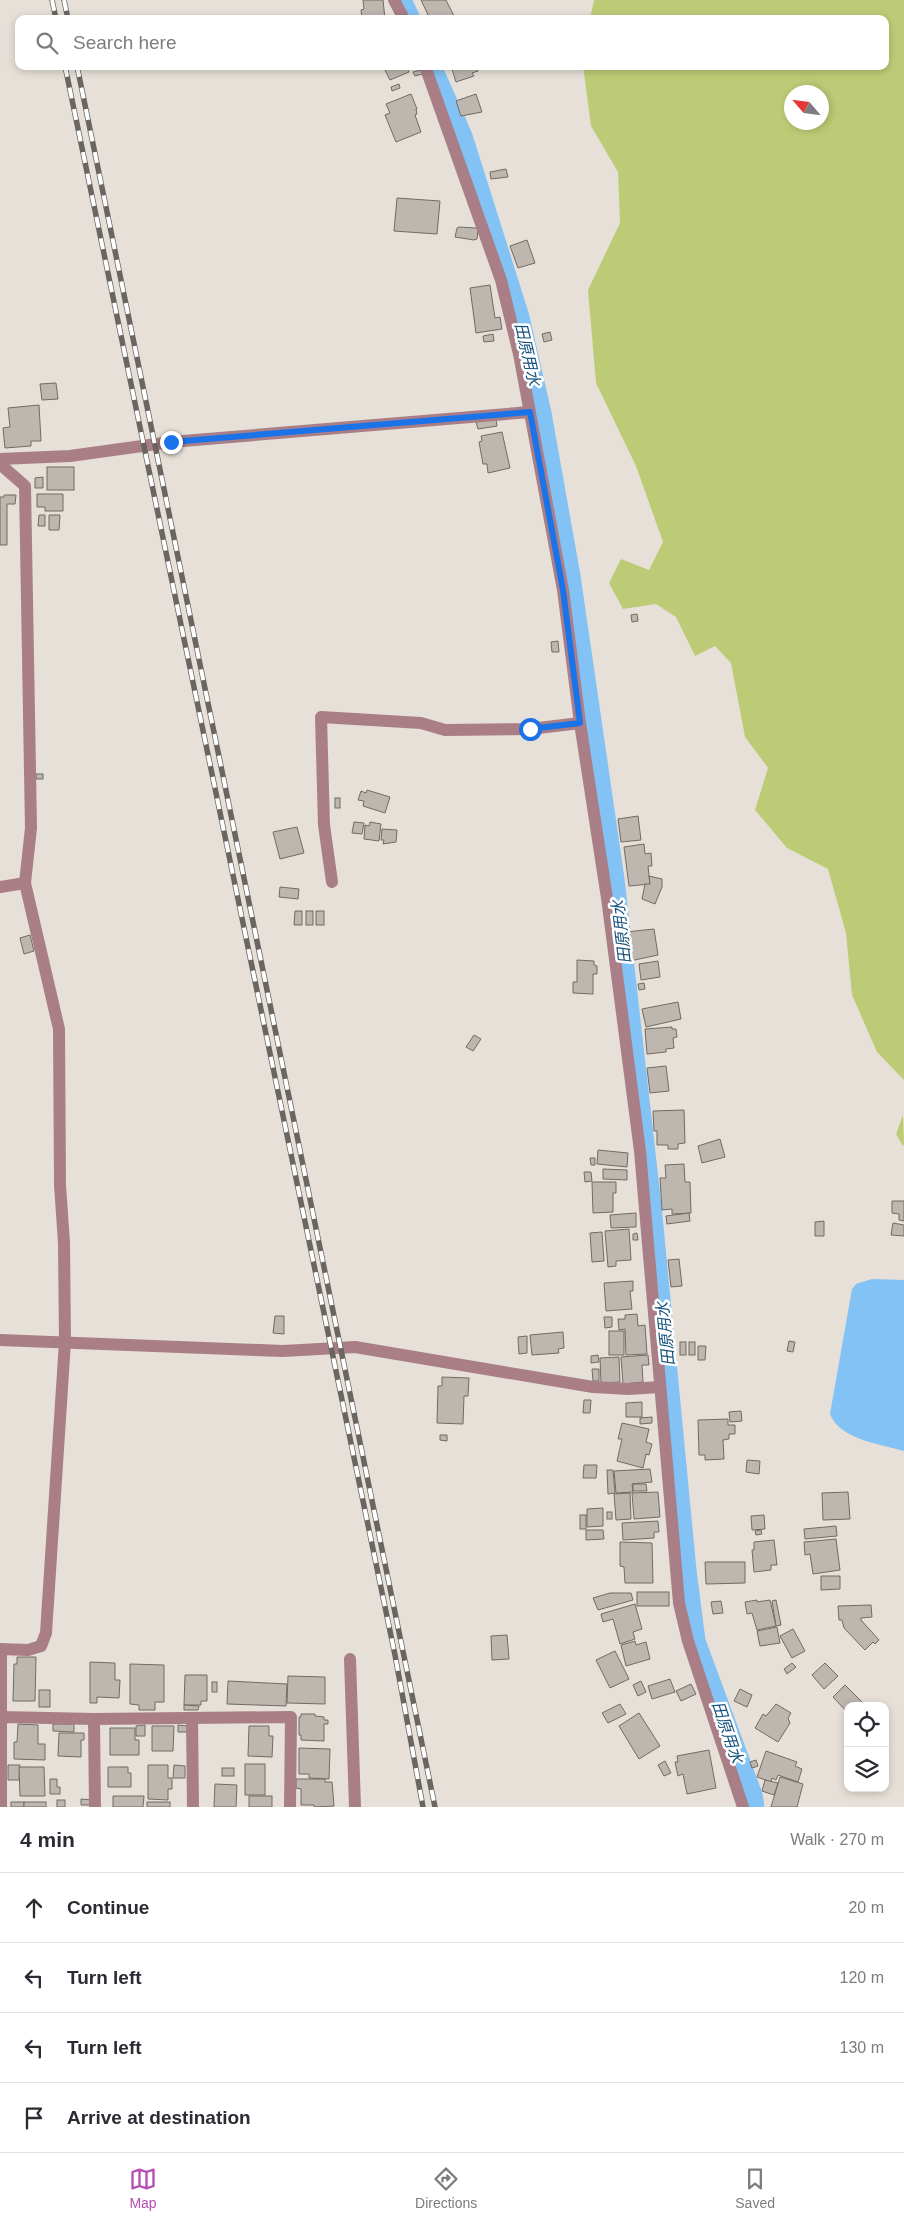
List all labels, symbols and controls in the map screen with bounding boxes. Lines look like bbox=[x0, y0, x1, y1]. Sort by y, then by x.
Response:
search box bbox=[15, 15, 889, 70]
icon: search bbox=[33, 29, 61, 57]
text: Search here bbox=[73, 32, 177, 53]
north arrow bbox=[784, 85, 829, 130]
water label: 田原用水 bbox=[512, 321, 543, 389]
route end bbox=[160, 431, 183, 454]
route start bbox=[519, 718, 542, 741]
water label: 田原用水 bbox=[609, 897, 634, 965]
water label: 田原用水 bbox=[653, 1299, 677, 1367]
water label: 田原用水 bbox=[709, 1699, 747, 1767]
map controls bbox=[844, 1702, 889, 1792]
button: locate bbox=[844, 1702, 889, 1747]
button: layers bbox=[844, 1747, 889, 1792]
text: 4 min bbox=[20, 1828, 75, 1851]
text: Walk · 270 m bbox=[790, 1831, 884, 1848]
icon: ahead bbox=[20, 1894, 48, 1922]
text: Continue bbox=[67, 1897, 149, 1918]
text: 20 m bbox=[848, 1899, 884, 1916]
icon: left bbox=[20, 1964, 48, 1992]
text: Turn left bbox=[67, 1967, 142, 1988]
text: 120 m bbox=[840, 1969, 884, 1986]
icon: left bbox=[20, 2034, 48, 2062]
text: Turn left bbox=[67, 2037, 142, 2058]
text: 130 m bbox=[840, 2039, 884, 2056]
icon: arrive bbox=[20, 2104, 48, 2132]
text: Arrive at destination bbox=[67, 2107, 251, 2128]
tab: Map bbox=[129, 2165, 157, 2211]
tab: Directions bbox=[415, 2165, 477, 2211]
tab: Saved bbox=[735, 2165, 775, 2211]

